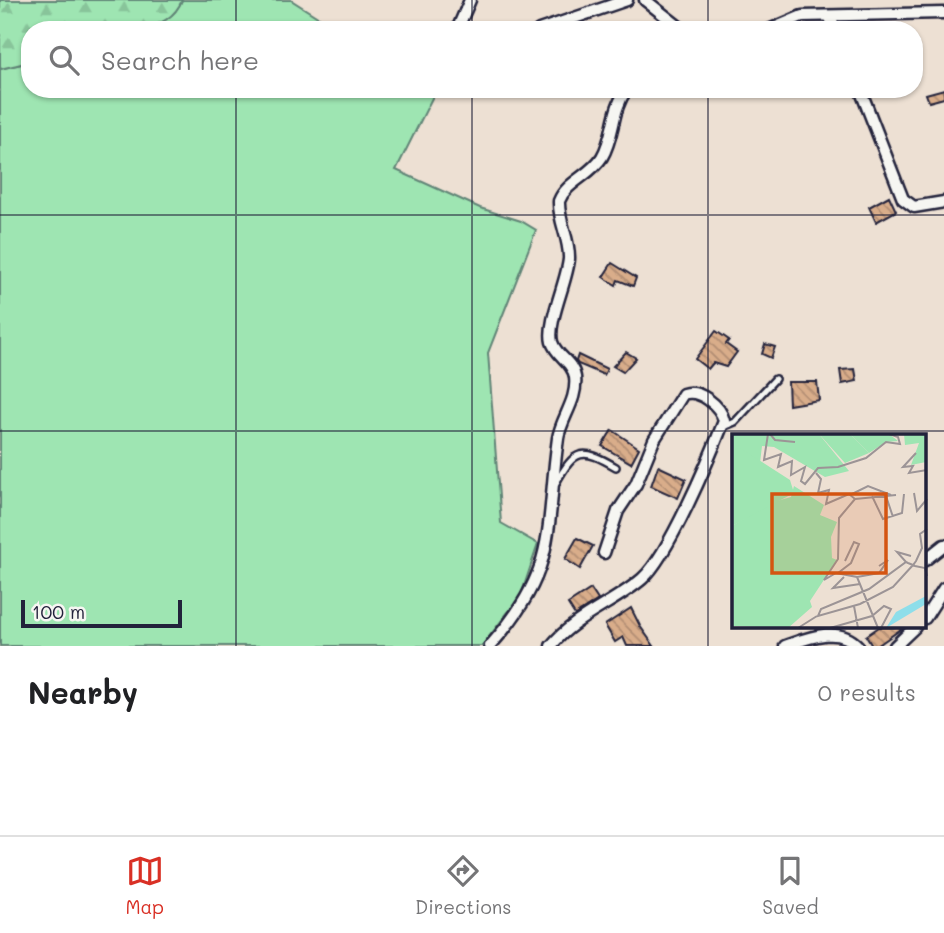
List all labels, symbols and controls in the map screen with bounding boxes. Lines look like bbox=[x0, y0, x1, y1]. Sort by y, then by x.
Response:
search box bbox=[21, 21, 923, 98]
icon: search bbox=[45, 41, 83, 79]
text: Search here bbox=[101, 43, 259, 77]
inset map bbox=[732, 434, 926, 628]
scale bar bbox=[21, 597, 182, 629]
text: 100 m bbox=[32, 599, 85, 624]
text: Nearby bbox=[28, 672, 138, 712]
text: 0 results bbox=[818, 677, 916, 707]
tab: Map bbox=[125, 852, 164, 919]
tab: Directions bbox=[415, 852, 511, 919]
tab: Saved bbox=[762, 852, 819, 919]

